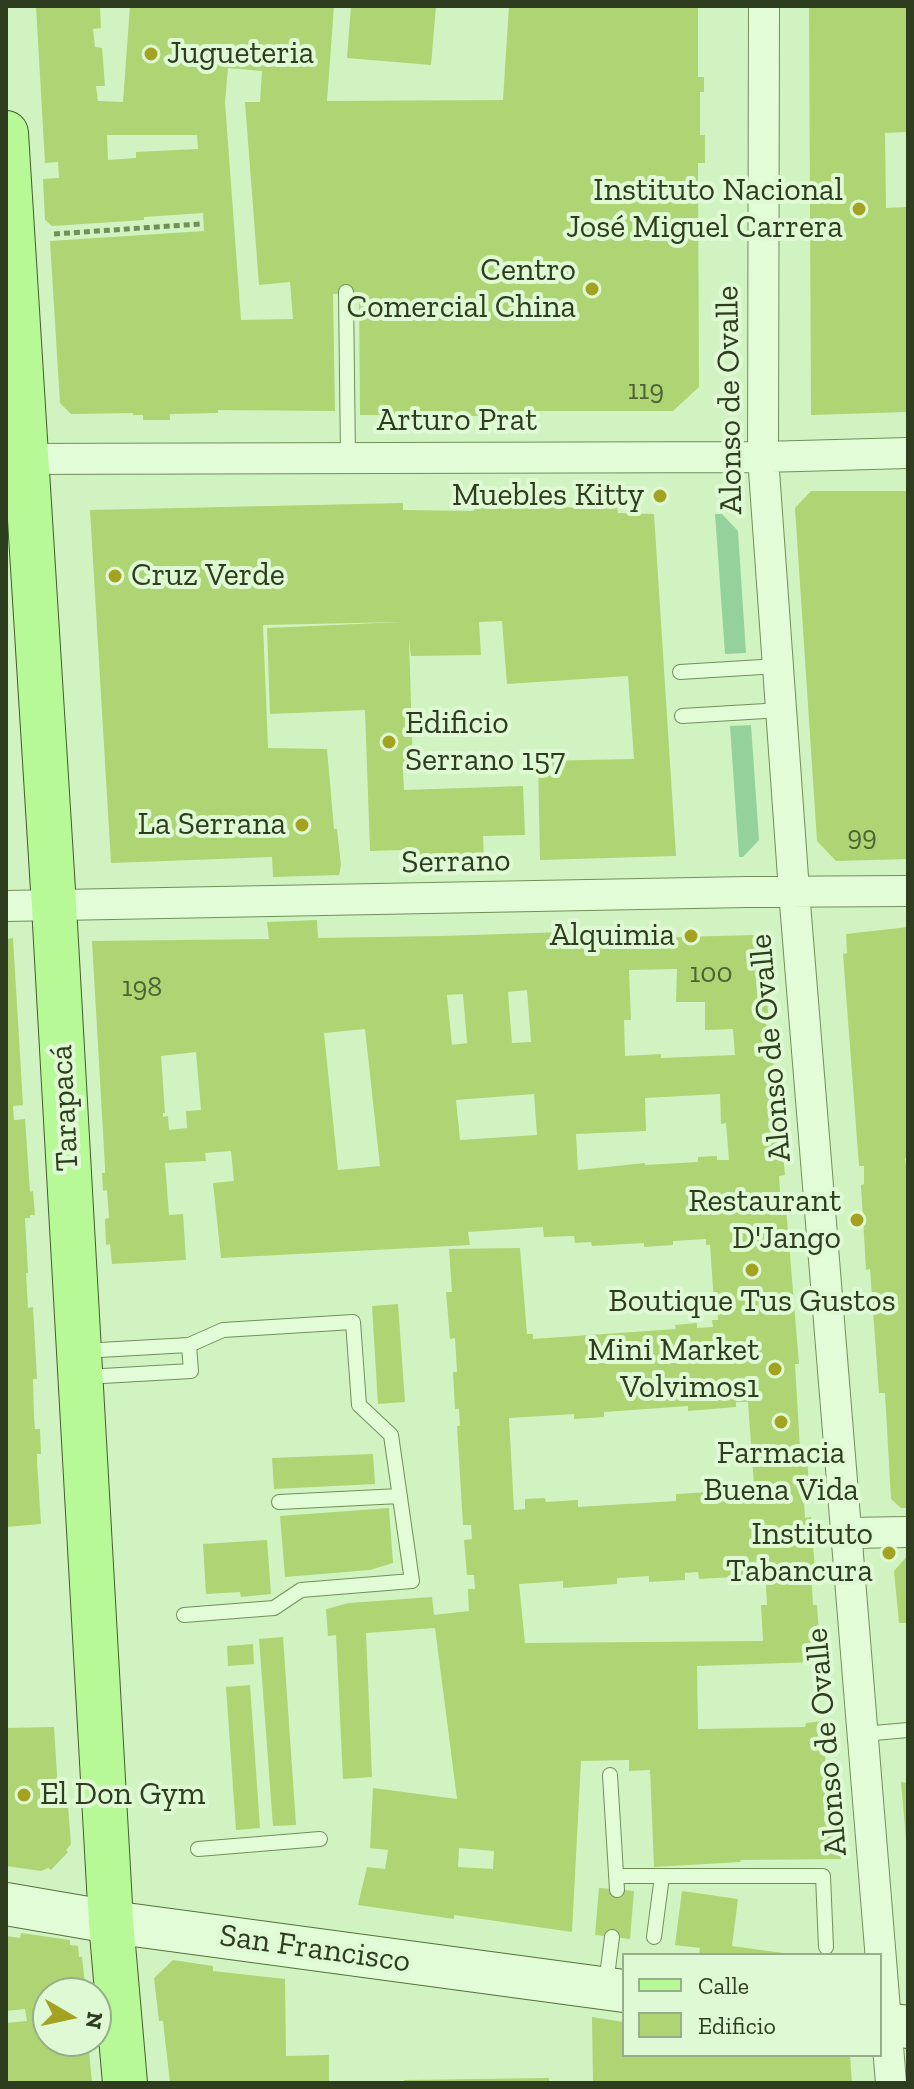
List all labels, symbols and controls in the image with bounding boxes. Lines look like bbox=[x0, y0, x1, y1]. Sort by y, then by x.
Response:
place label: Jugueteria bbox=[167, 35, 314, 73]
marker: Jugueteria bbox=[142, 45, 160, 63]
place label: Instituto Nacional José Miguel Carrera bbox=[566, 172, 843, 247]
marker: Instituto Nacional José Miguel Carrera bbox=[850, 200, 868, 218]
place label: Centro Comercial China bbox=[346, 252, 576, 327]
marker: Centro Comercial China bbox=[583, 280, 601, 298]
street label: Alonso de Ovalle bbox=[709, 285, 751, 515]
house number: 119 bbox=[628, 374, 664, 408]
street label: Arturo Prat bbox=[377, 402, 537, 440]
place label: Muebles Kitty bbox=[452, 477, 644, 515]
marker: Muebles Kitty bbox=[651, 487, 669, 505]
place label: Cruz Verde bbox=[131, 557, 285, 595]
marker: Cruz Verde bbox=[106, 567, 124, 585]
place label: Edificio Serrano 157 bbox=[405, 705, 565, 780]
marker: Edificio Serrano 157 bbox=[380, 733, 398, 751]
place label: La Serrana bbox=[138, 806, 286, 844]
marker: La Serrana bbox=[293, 816, 311, 834]
house number: 99 bbox=[847, 820, 877, 854]
street label: Serrano bbox=[401, 842, 511, 882]
place label: Alquimia bbox=[550, 917, 675, 955]
marker: Alquimia bbox=[682, 927, 700, 945]
street label: Alonso de Ovalle bbox=[742, 932, 800, 1164]
house number: 100 bbox=[689, 957, 733, 991]
house number: 198 bbox=[122, 971, 162, 1005]
street label: Tarapacá bbox=[43, 1044, 87, 1172]
place label: Restaurant D'Jango bbox=[688, 1183, 841, 1258]
marker: Restaurant D'Jango bbox=[848, 1211, 866, 1229]
marker: Boutique Tus Gustos bbox=[743, 1261, 761, 1279]
place label: Boutique Tus Gustos bbox=[608, 1283, 896, 1321]
place label: Mini Market Volvimos1 bbox=[588, 1332, 759, 1407]
marker: Mini Market Volvimos1 bbox=[766, 1360, 784, 1378]
marker: Farmacia Buena Vida bbox=[772, 1413, 790, 1431]
place label: Farmacia Buena Vida bbox=[703, 1435, 859, 1510]
place label: Instituto Tabancura bbox=[726, 1516, 873, 1591]
marker: Instituto Tabancura bbox=[880, 1544, 898, 1562]
street label: Alonso de Ovalle bbox=[798, 1626, 856, 1858]
place label: El Don Gym bbox=[40, 1776, 205, 1814]
marker: El Don Gym bbox=[15, 1786, 33, 1804]
street label: San Francisco bbox=[217, 1917, 413, 1981]
legend bbox=[622, 1953, 882, 2057]
text: Calle bbox=[698, 1971, 749, 2000]
north arrow bbox=[32, 1977, 112, 2057]
text: N bbox=[80, 2010, 109, 2031]
text: Edificio bbox=[698, 2011, 776, 2040]

